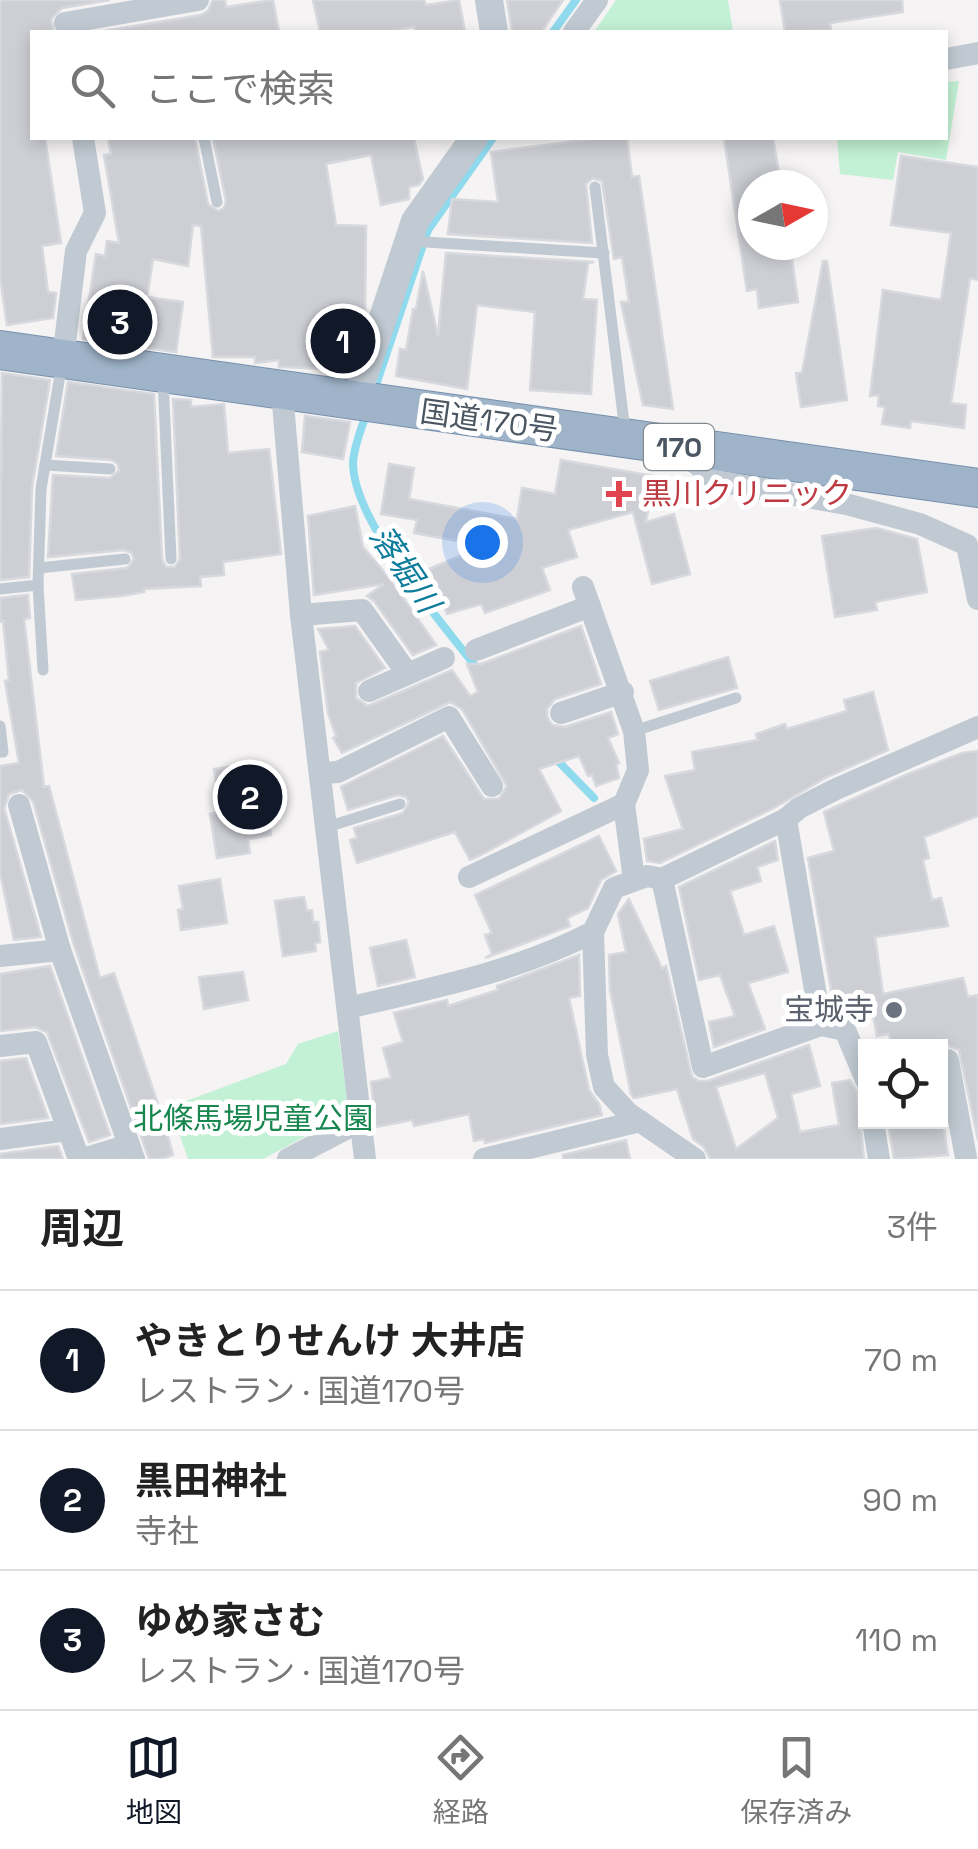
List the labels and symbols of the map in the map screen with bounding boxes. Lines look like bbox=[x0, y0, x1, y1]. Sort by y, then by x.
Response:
north arrow bbox=[738, 170, 828, 260]
pin: 3 bbox=[88, 284, 152, 360]
pin: 1 bbox=[310, 304, 376, 378]
street label: 国道170号 bbox=[418, 392, 560, 449]
road number: 170 bbox=[644, 424, 714, 470]
place label: 黒川クリニック bbox=[642, 474, 852, 513]
marker: 黒川クリニック bbox=[606, 481, 632, 507]
your location bbox=[457, 517, 508, 568]
water label: 落堀川 bbox=[362, 518, 450, 622]
pin: 2 bbox=[218, 760, 282, 834]
place label: 宝城寺 bbox=[784, 990, 874, 1029]
marker: 宝城寺 bbox=[883, 999, 905, 1021]
park label: 北條馬場児童公園 bbox=[133, 1099, 373, 1138]

